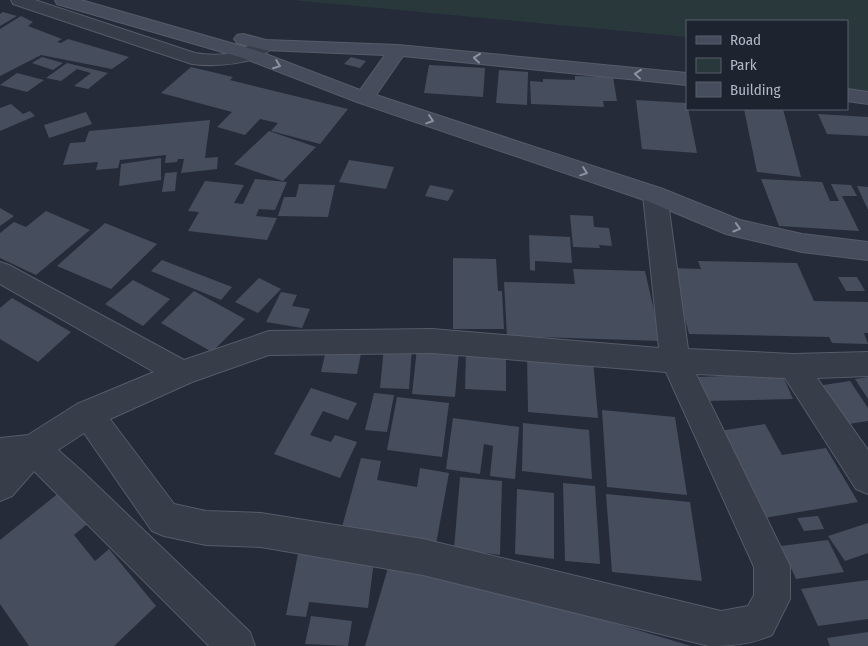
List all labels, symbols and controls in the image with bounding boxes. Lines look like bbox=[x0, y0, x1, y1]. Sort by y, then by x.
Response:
legend bbox=[686, 20, 848, 110]
text: Road bbox=[730, 31, 761, 49]
one-way arrow bbox=[472, 53, 480, 64]
text: Park bbox=[730, 56, 757, 74]
one-way arrow bbox=[273, 59, 281, 69]
one-way arrow bbox=[634, 69, 642, 80]
text: Building bbox=[730, 81, 781, 99]
one-way arrow bbox=[426, 114, 434, 124]
one-way arrow bbox=[580, 166, 588, 176]
one-way arrow bbox=[732, 222, 740, 232]

